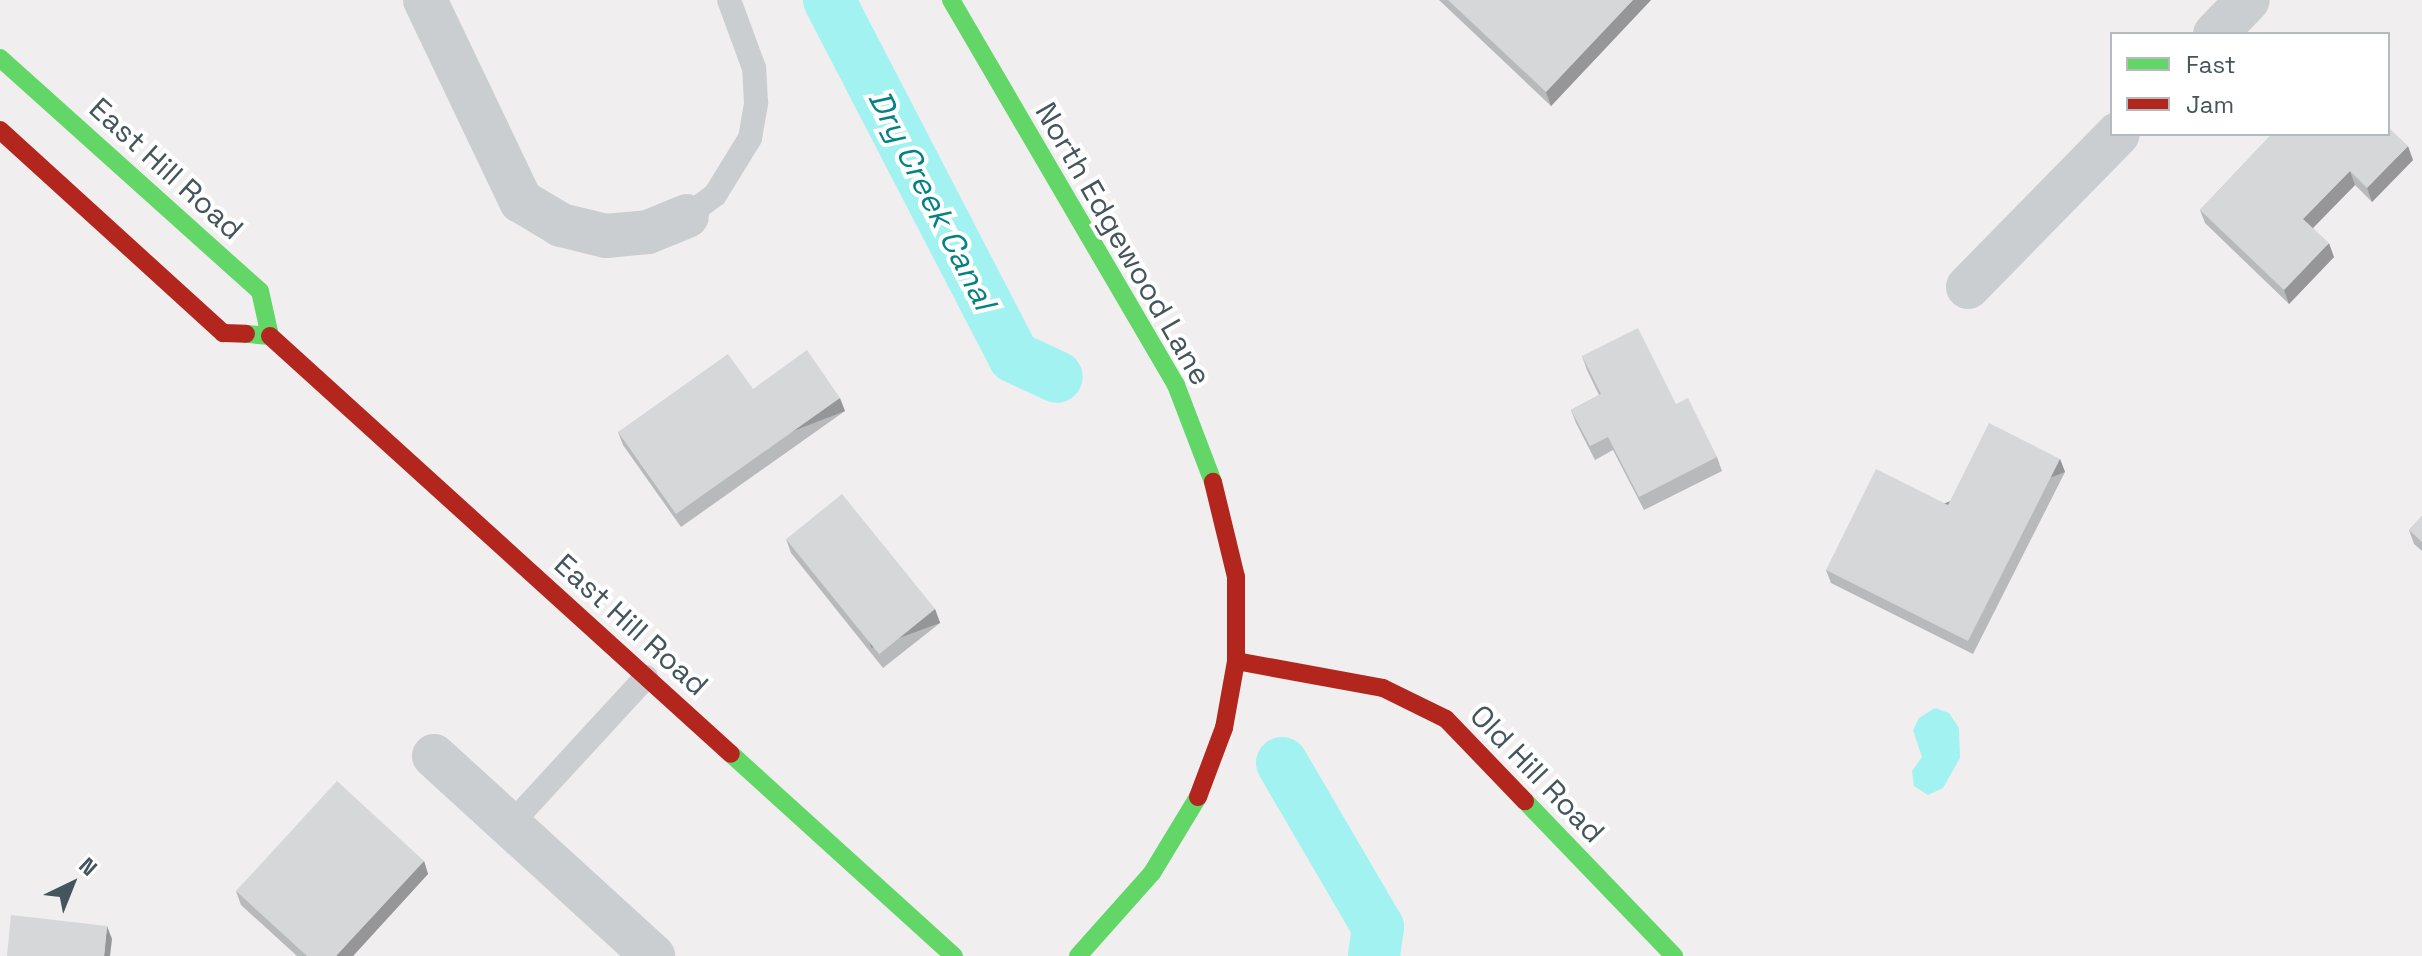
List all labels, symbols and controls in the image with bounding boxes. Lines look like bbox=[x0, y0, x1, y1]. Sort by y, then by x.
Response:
legend bbox=[2110, 32, 2390, 136]
text: Fast bbox=[2186, 49, 2236, 80]
water label: Dry Creek Canal bbox=[860, 84, 1004, 316]
text: Jam bbox=[2186, 89, 2234, 120]
street label: East Hill Road bbox=[82, 91, 250, 247]
street label: North Edgewood Lane bbox=[1027, 96, 1219, 392]
street label: East Hill Road bbox=[547, 547, 715, 703]
street label: Old Hill Road bbox=[1462, 698, 1612, 850]
north arrow bbox=[32, 844, 112, 924]
text: N bbox=[73, 851, 103, 882]

